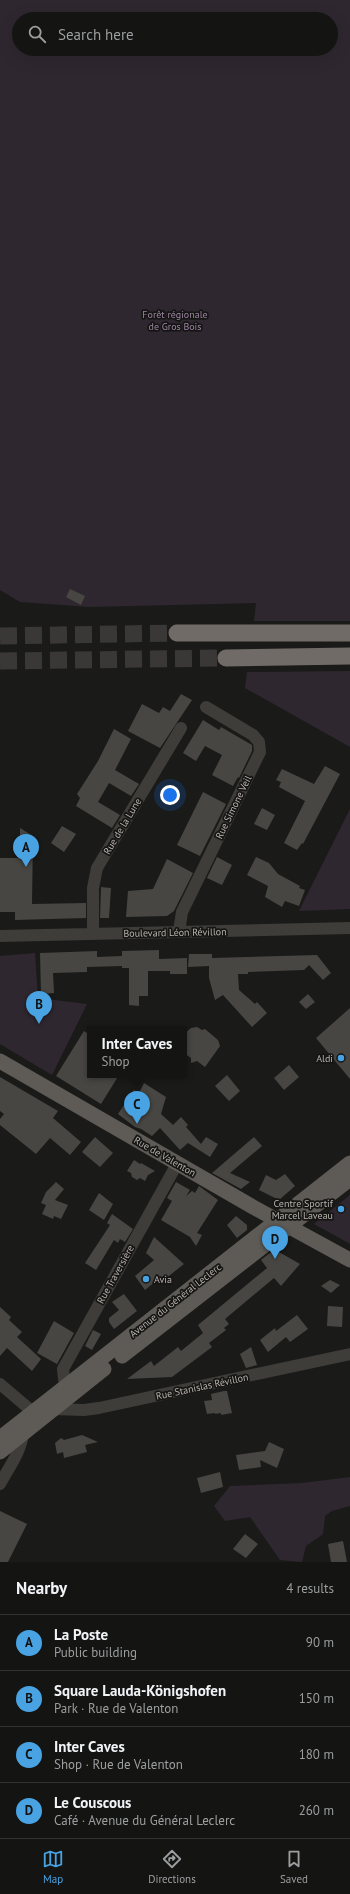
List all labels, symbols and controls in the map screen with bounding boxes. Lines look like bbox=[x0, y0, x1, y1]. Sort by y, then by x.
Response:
search box bbox=[12, 12, 338, 56]
icon: search bbox=[26, 23, 48, 45]
text: Search here bbox=[58, 25, 134, 44]
park label: Forêt régionale de Gros Bois bbox=[142, 308, 208, 333]
street label: Rue Simone Veil bbox=[212, 773, 254, 841]
your location bbox=[160, 785, 180, 805]
street label: Rue de la Lune bbox=[100, 796, 144, 857]
pin: A bbox=[13, 834, 39, 867]
street label: Boulevard Léon Révillon bbox=[123, 925, 227, 940]
pin: B bbox=[26, 991, 52, 1024]
popup bbox=[87, 1026, 187, 1078]
text: Inter Caves bbox=[102, 1034, 172, 1053]
place label: Aldi bbox=[316, 1052, 333, 1065]
text: Shop bbox=[102, 1053, 130, 1070]
marker: Aldi bbox=[336, 1053, 346, 1063]
pin: C bbox=[124, 1091, 150, 1124]
street label: Rue de Valenton bbox=[131, 1133, 198, 1179]
place label: Centre Sportif Marcel Laveau bbox=[272, 1197, 334, 1222]
marker: Centre Sportif Marcel Laveau bbox=[336, 1204, 346, 1214]
pin: D bbox=[262, 1226, 288, 1259]
street label: Rue Traversière bbox=[94, 1243, 137, 1306]
street label: Avenue du Général Leclerc bbox=[127, 1260, 224, 1340]
place label: Avia bbox=[154, 1273, 172, 1286]
marker: Avia bbox=[141, 1274, 151, 1284]
street label: Rue Stanislas Révillon bbox=[155, 1370, 250, 1403]
text: Nearby bbox=[16, 1577, 67, 1599]
text: 4 results bbox=[286, 1580, 334, 1597]
text: La Poste bbox=[54, 1625, 108, 1644]
text: A bbox=[25, 1634, 33, 1651]
text: 90 m bbox=[306, 1634, 334, 1651]
text: Public building bbox=[54, 1644, 137, 1661]
text: Square Lauda-Königshofen bbox=[54, 1681, 226, 1700]
text: B bbox=[25, 1690, 33, 1707]
text: 150 m bbox=[299, 1690, 334, 1707]
text: Park · Rue de Valenton bbox=[54, 1700, 178, 1717]
text: Inter Caves bbox=[54, 1737, 125, 1756]
text: C bbox=[25, 1746, 33, 1763]
text: 180 m bbox=[299, 1746, 334, 1763]
text: Shop · Rue de Valenton bbox=[54, 1756, 183, 1773]
text: Le Couscous bbox=[54, 1793, 131, 1812]
text: D bbox=[25, 1802, 33, 1819]
text: 260 m bbox=[299, 1802, 334, 1819]
text: Café · Avenue du Général Leclerc bbox=[54, 1812, 235, 1829]
tab: Map bbox=[42, 1848, 64, 1886]
tab: Directions bbox=[148, 1848, 196, 1886]
tab: Saved bbox=[280, 1848, 308, 1886]

